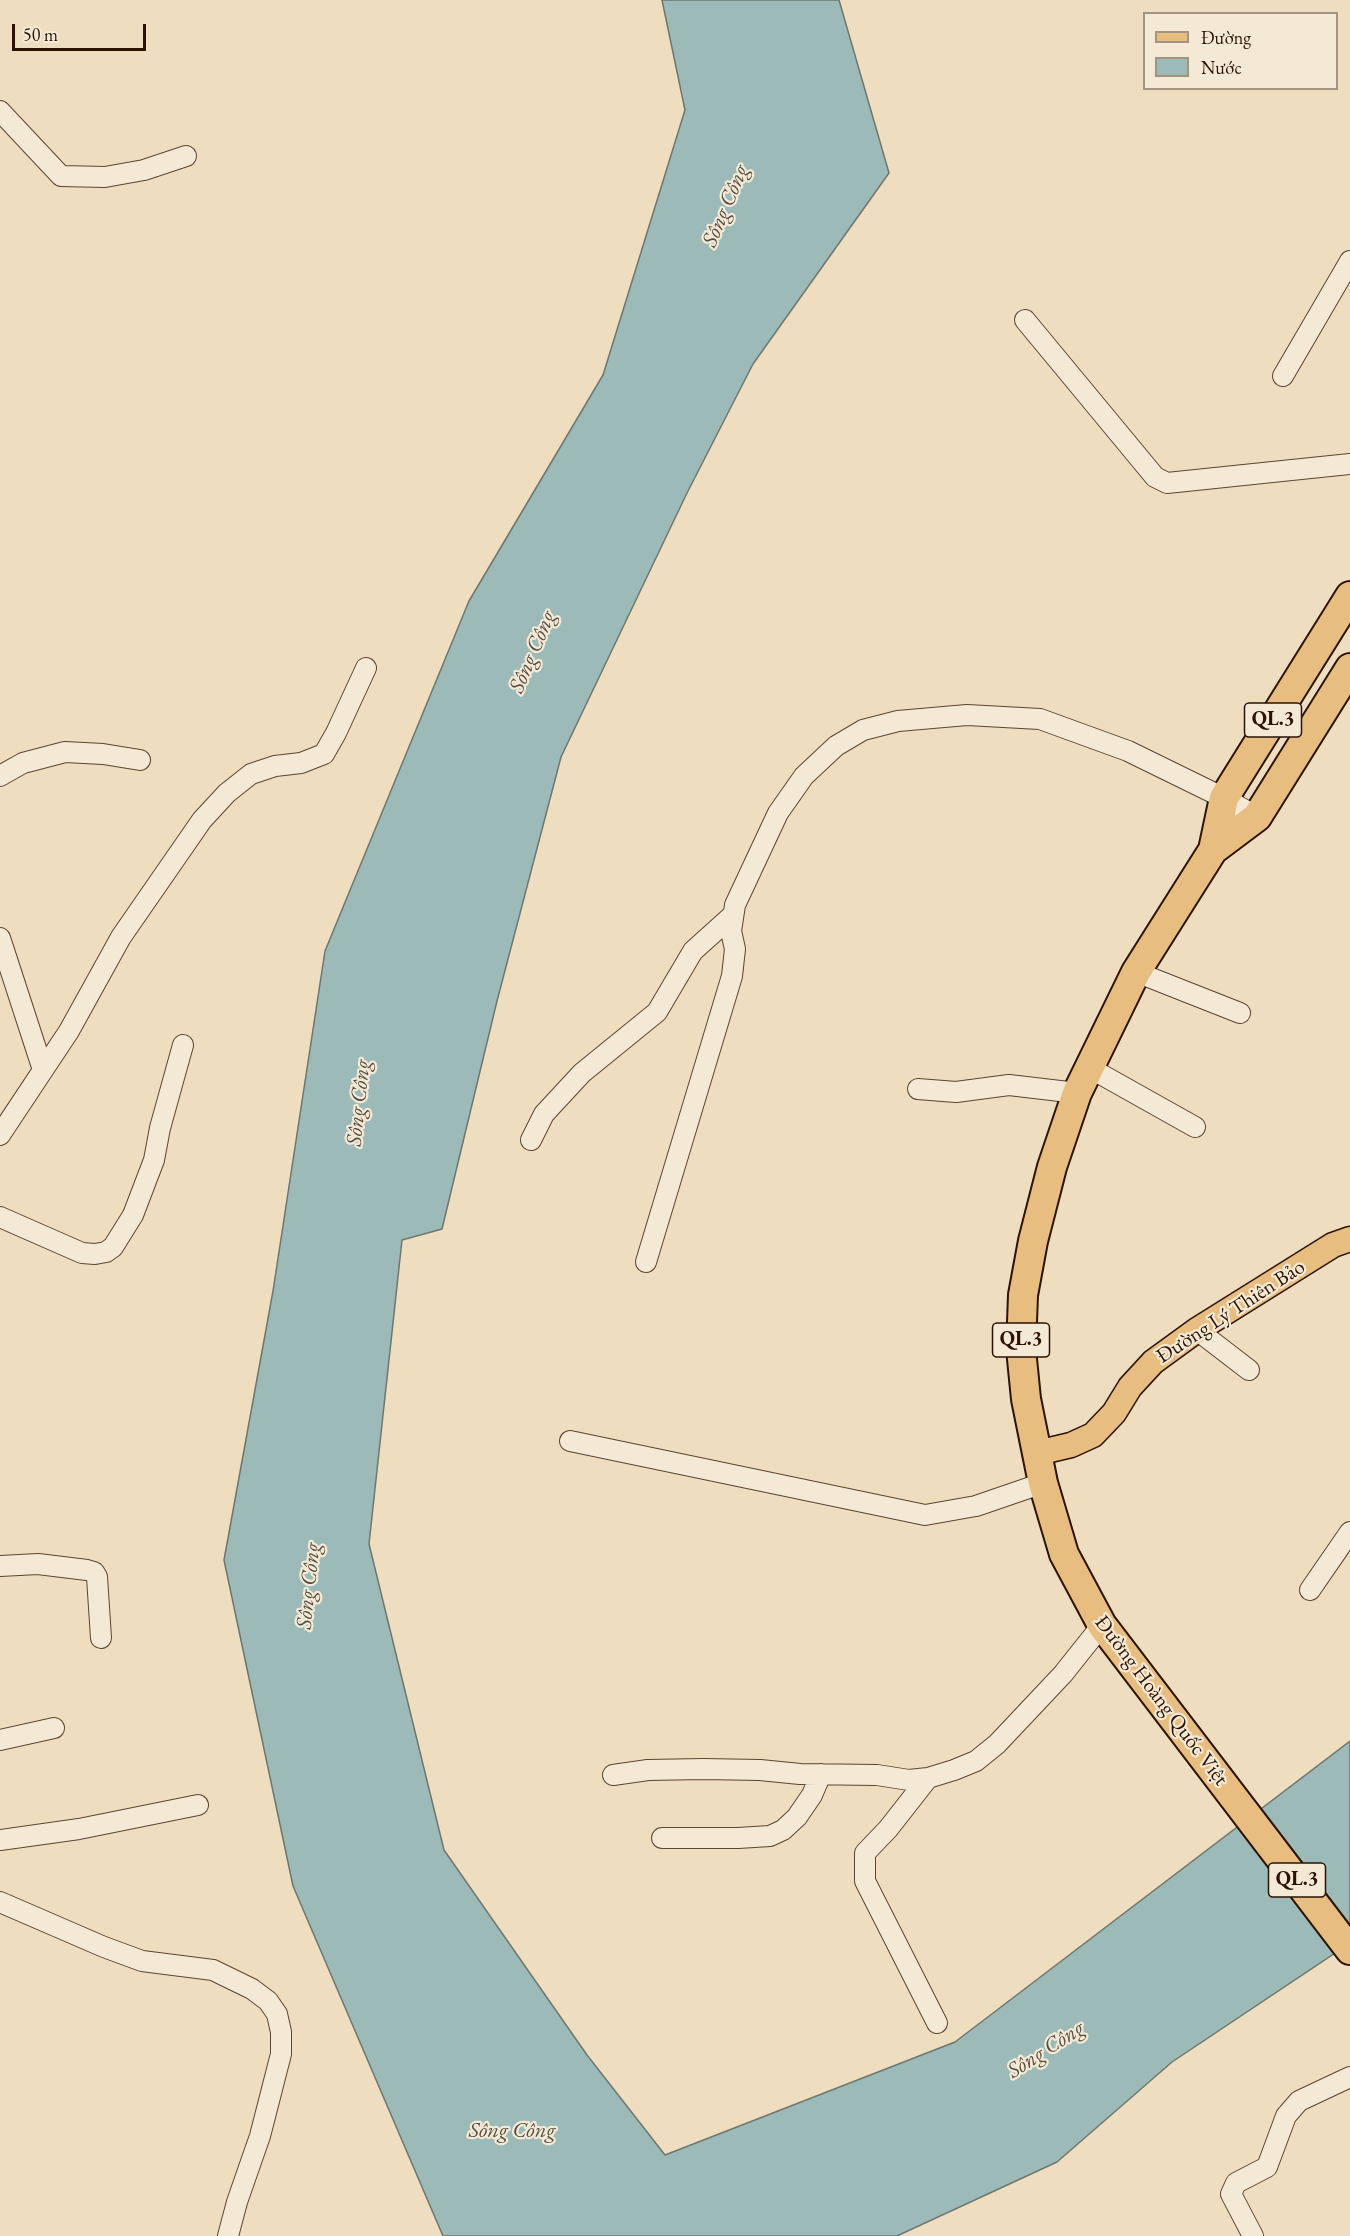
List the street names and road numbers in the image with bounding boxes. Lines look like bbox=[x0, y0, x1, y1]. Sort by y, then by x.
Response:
road number: QL.3 bbox=[1244, 703, 1302, 737]
street label: Đường Lý Thiên Bảo bbox=[1152, 1255, 1310, 1369]
road number: QL.3 bbox=[992, 1323, 1050, 1357]
street label: Đường Hoàng Quốc Việt bbox=[1089, 1611, 1233, 1791]
road number: QL.3 bbox=[1268, 1863, 1326, 1897]

